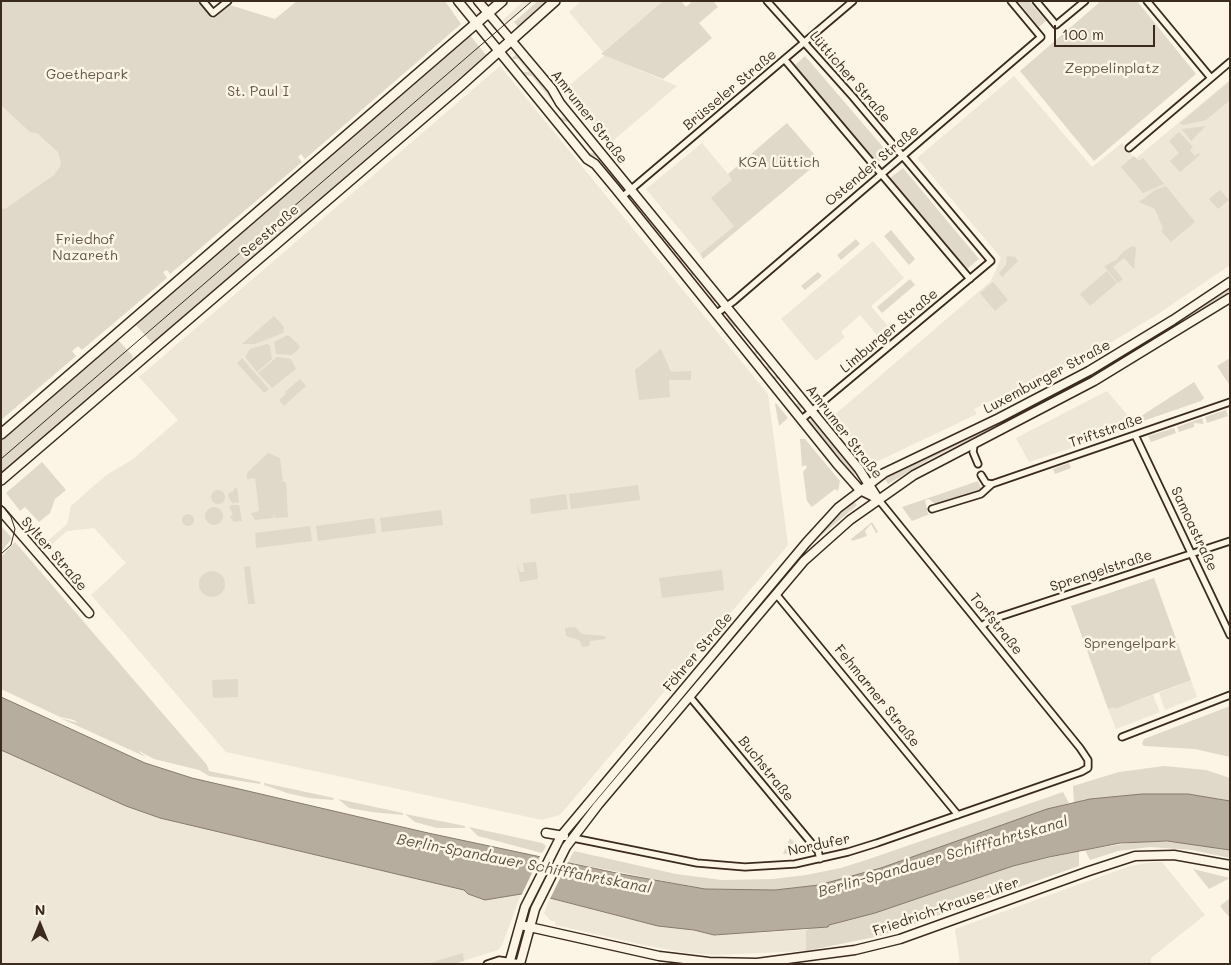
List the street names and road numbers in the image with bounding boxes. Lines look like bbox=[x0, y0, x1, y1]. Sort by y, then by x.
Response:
street label: Lütticher Straße bbox=[806, 28, 894, 126]
street label: Brüsseler Straße bbox=[680, 46, 780, 134]
street label: Amrumer Straße bbox=[547, 67, 631, 167]
street label: Ostender Straße bbox=[822, 122, 922, 210]
street label: Seestraße bbox=[238, 201, 302, 261]
street label: Limburger Straße bbox=[837, 285, 941, 377]
street label: Luxemburger Straße bbox=[981, 336, 1113, 418]
street label: Amrumer Straße bbox=[802, 382, 886, 482]
street label: Triftstraße bbox=[1067, 411, 1145, 451]
street label: Samoastraße bbox=[1167, 484, 1221, 574]
street label: Sylter Straße bbox=[17, 514, 91, 594]
street label: Sprengelstraße bbox=[1048, 547, 1154, 595]
street label: Torfstraße bbox=[966, 590, 1026, 658]
street label: Föhrer Straße bbox=[660, 609, 736, 695]
street label: Fehmarner Straße bbox=[831, 642, 923, 750]
street label: Buchstraße bbox=[735, 733, 797, 805]
street label: Nordufer bbox=[786, 830, 852, 860]
street label: Friedrich-Krause-Ufer bbox=[871, 874, 1021, 940]

